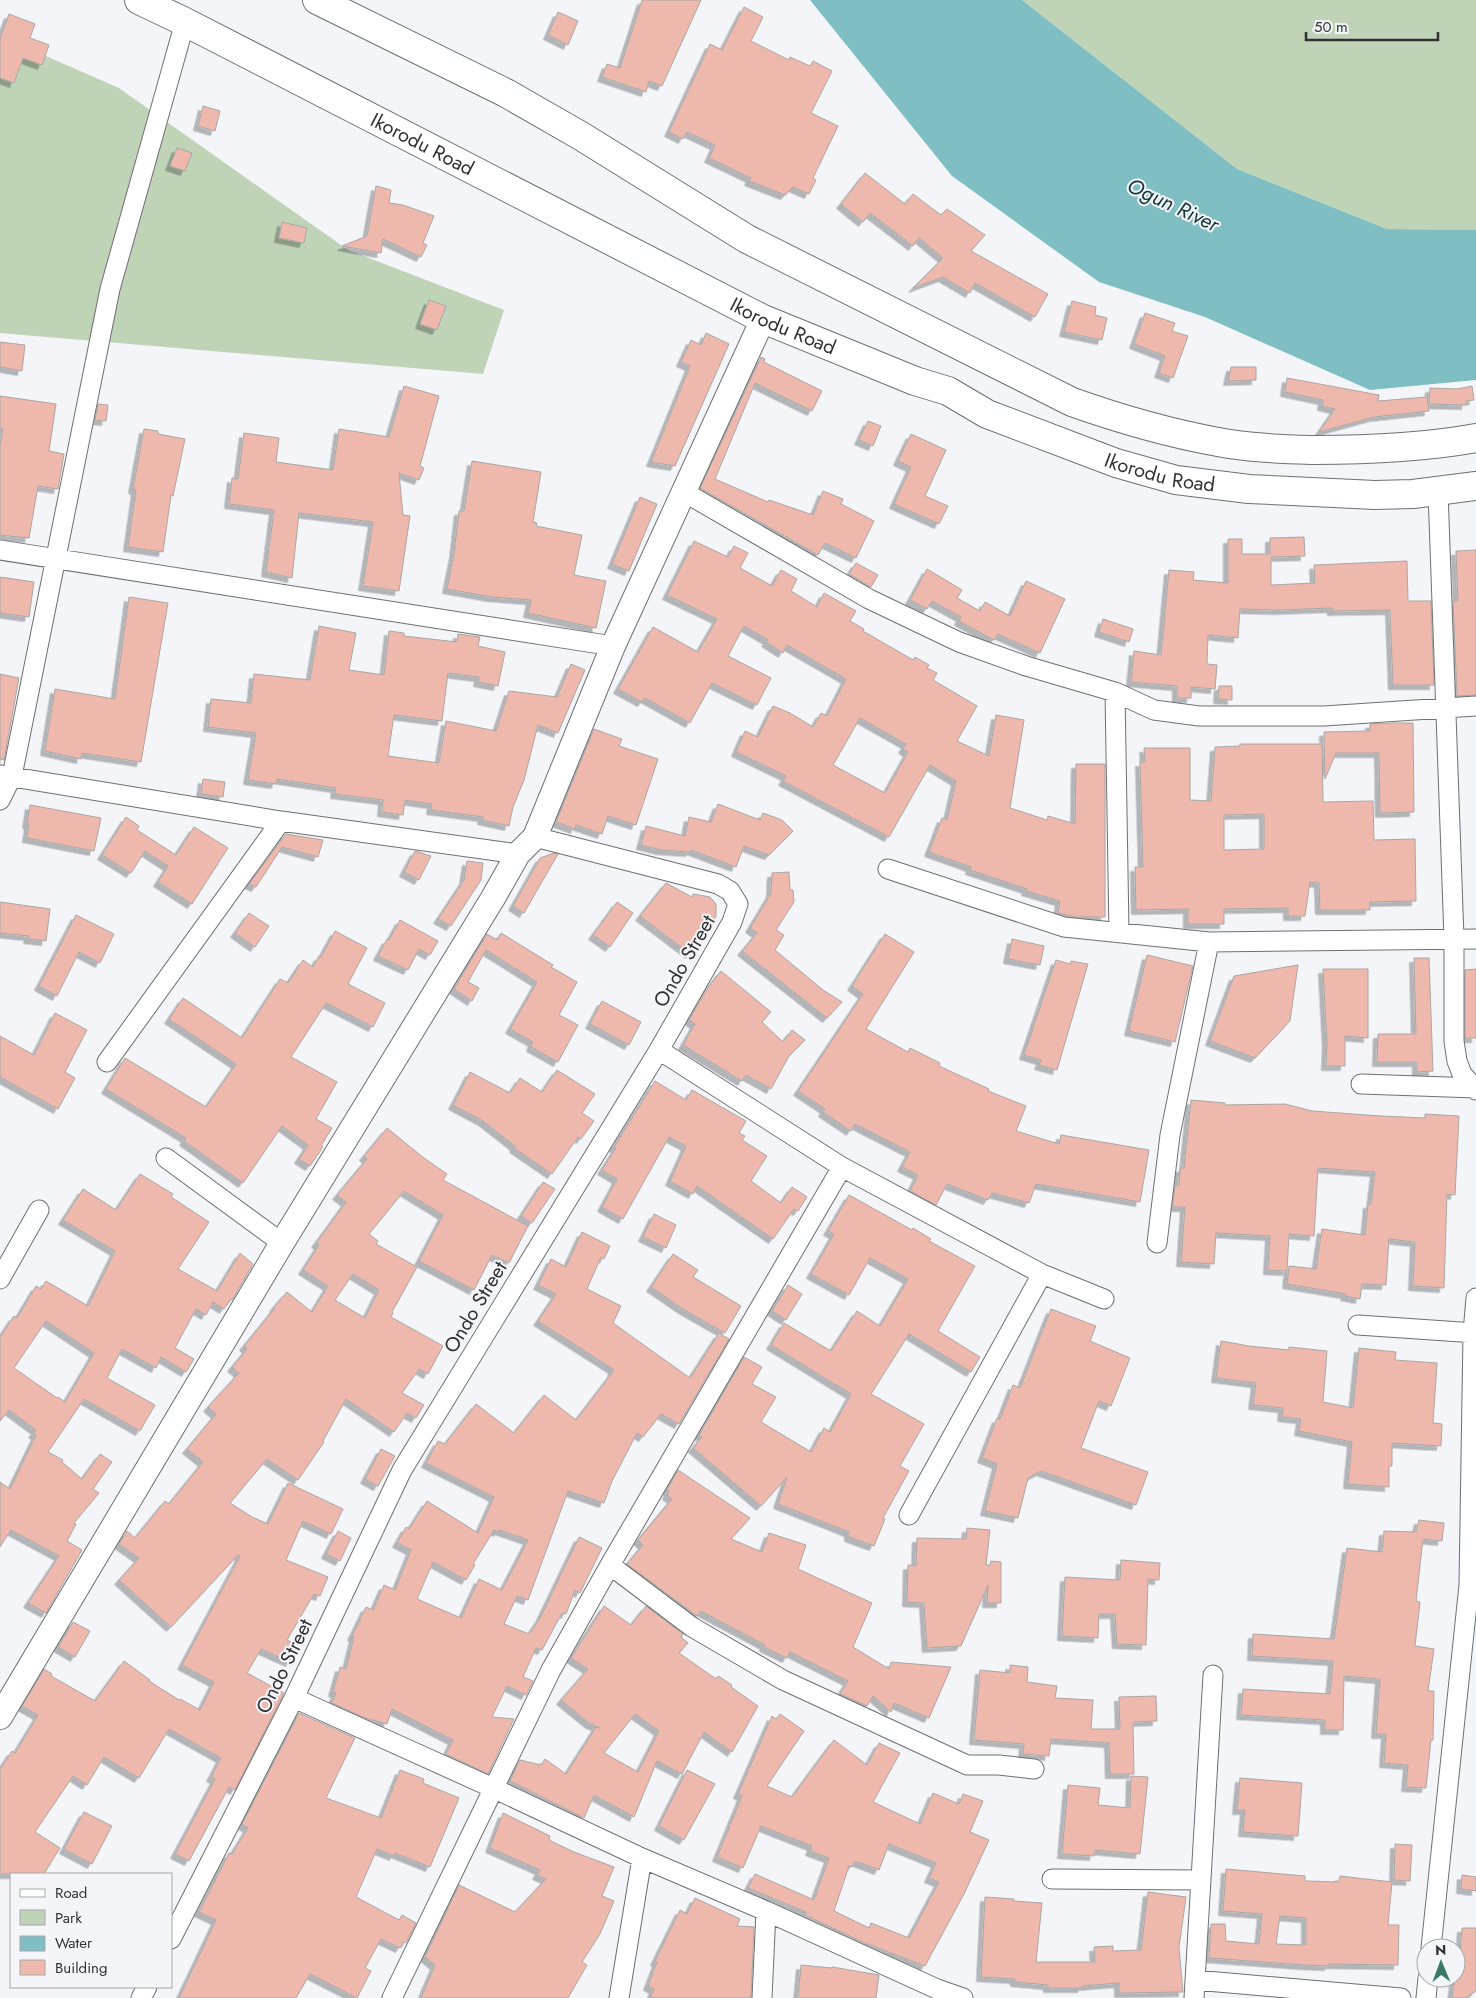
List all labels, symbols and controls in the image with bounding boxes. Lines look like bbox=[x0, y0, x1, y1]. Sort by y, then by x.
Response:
scale bar bbox=[1306, 10, 1438, 42]
text: 50 m bbox=[1314, 16, 1348, 38]
street label: Ikorodu Road bbox=[365, 106, 479, 183]
water label: Ogun River bbox=[1122, 171, 1225, 240]
street label: Ikorodu Road bbox=[725, 290, 840, 362]
street label: Ikorodu Road bbox=[1100, 446, 1217, 500]
street label: Ondo Street bbox=[646, 910, 723, 1013]
street label: Ondo Street bbox=[437, 1256, 514, 1359]
street label: Ondo Street bbox=[249, 1614, 320, 1719]
legend bbox=[10, 1873, 172, 1988]
text: Road bbox=[55, 1882, 87, 1904]
text: Park bbox=[55, 1907, 82, 1929]
text: Water bbox=[55, 1932, 93, 1954]
north arrow bbox=[1416, 1938, 1466, 1988]
text: N bbox=[1435, 1940, 1447, 1960]
text: Building bbox=[55, 1957, 107, 1979]

